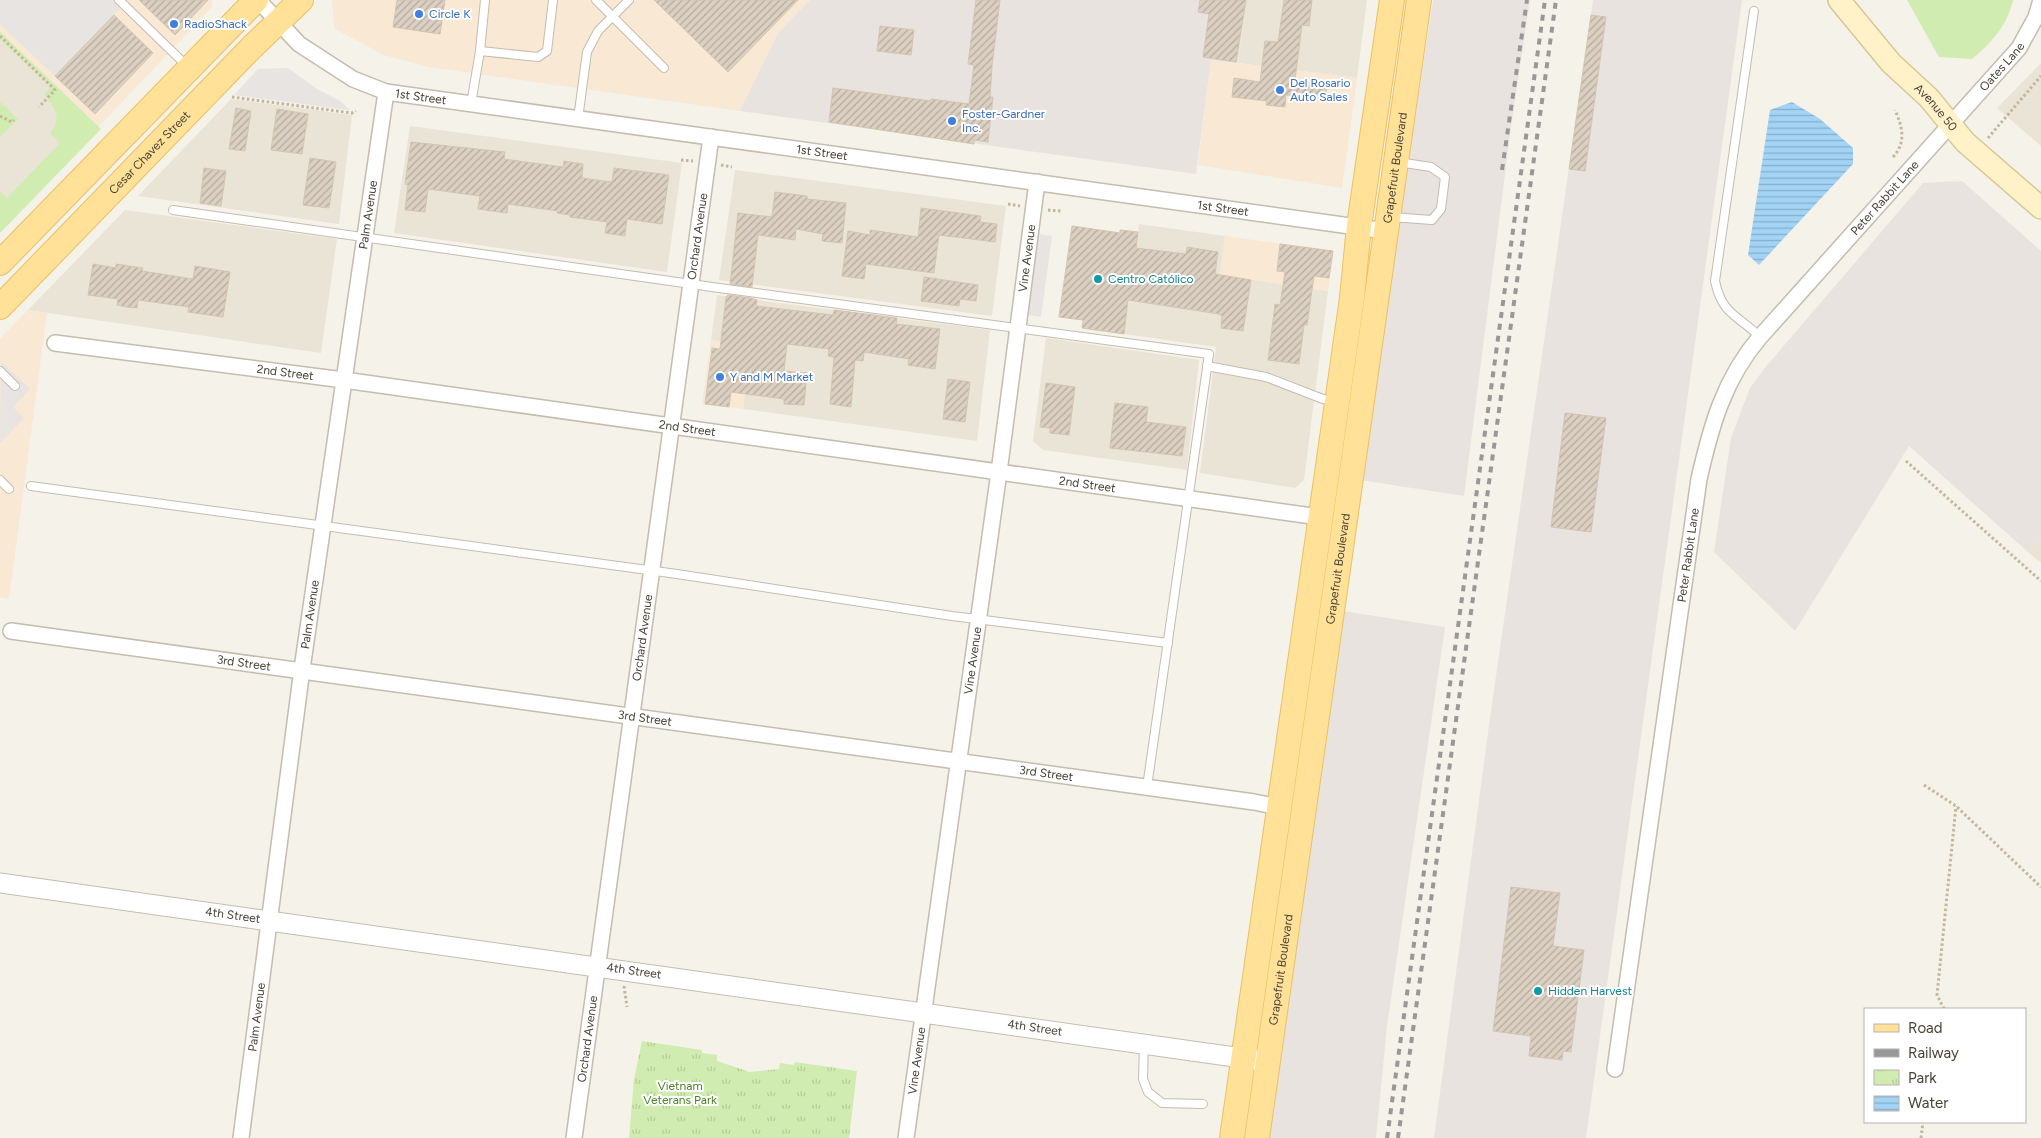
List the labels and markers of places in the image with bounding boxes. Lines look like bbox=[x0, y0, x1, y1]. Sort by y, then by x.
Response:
place label: Circle K bbox=[429, 7, 471, 21]
marker: Circle K bbox=[413, 8, 425, 20]
place label: RadioShack bbox=[184, 17, 247, 31]
marker: RadioShack bbox=[168, 18, 180, 30]
place label: Del Rosario Auto Sales bbox=[1290, 76, 1350, 104]
marker: Del Rosario Auto Sales bbox=[1274, 84, 1286, 96]
place label: Foster-Gardner Inc. bbox=[962, 107, 1045, 135]
marker: Foster-Gardner Inc. bbox=[946, 115, 958, 127]
place label: Centro Católico bbox=[1108, 272, 1194, 286]
marker: Centro Católico bbox=[1092, 273, 1104, 285]
place label: Y and M Market bbox=[730, 370, 814, 384]
marker: Y and M Market bbox=[714, 371, 726, 383]
place label: Hidden Harvest bbox=[1548, 984, 1633, 998]
marker: Hidden Harvest bbox=[1532, 985, 1544, 997]

